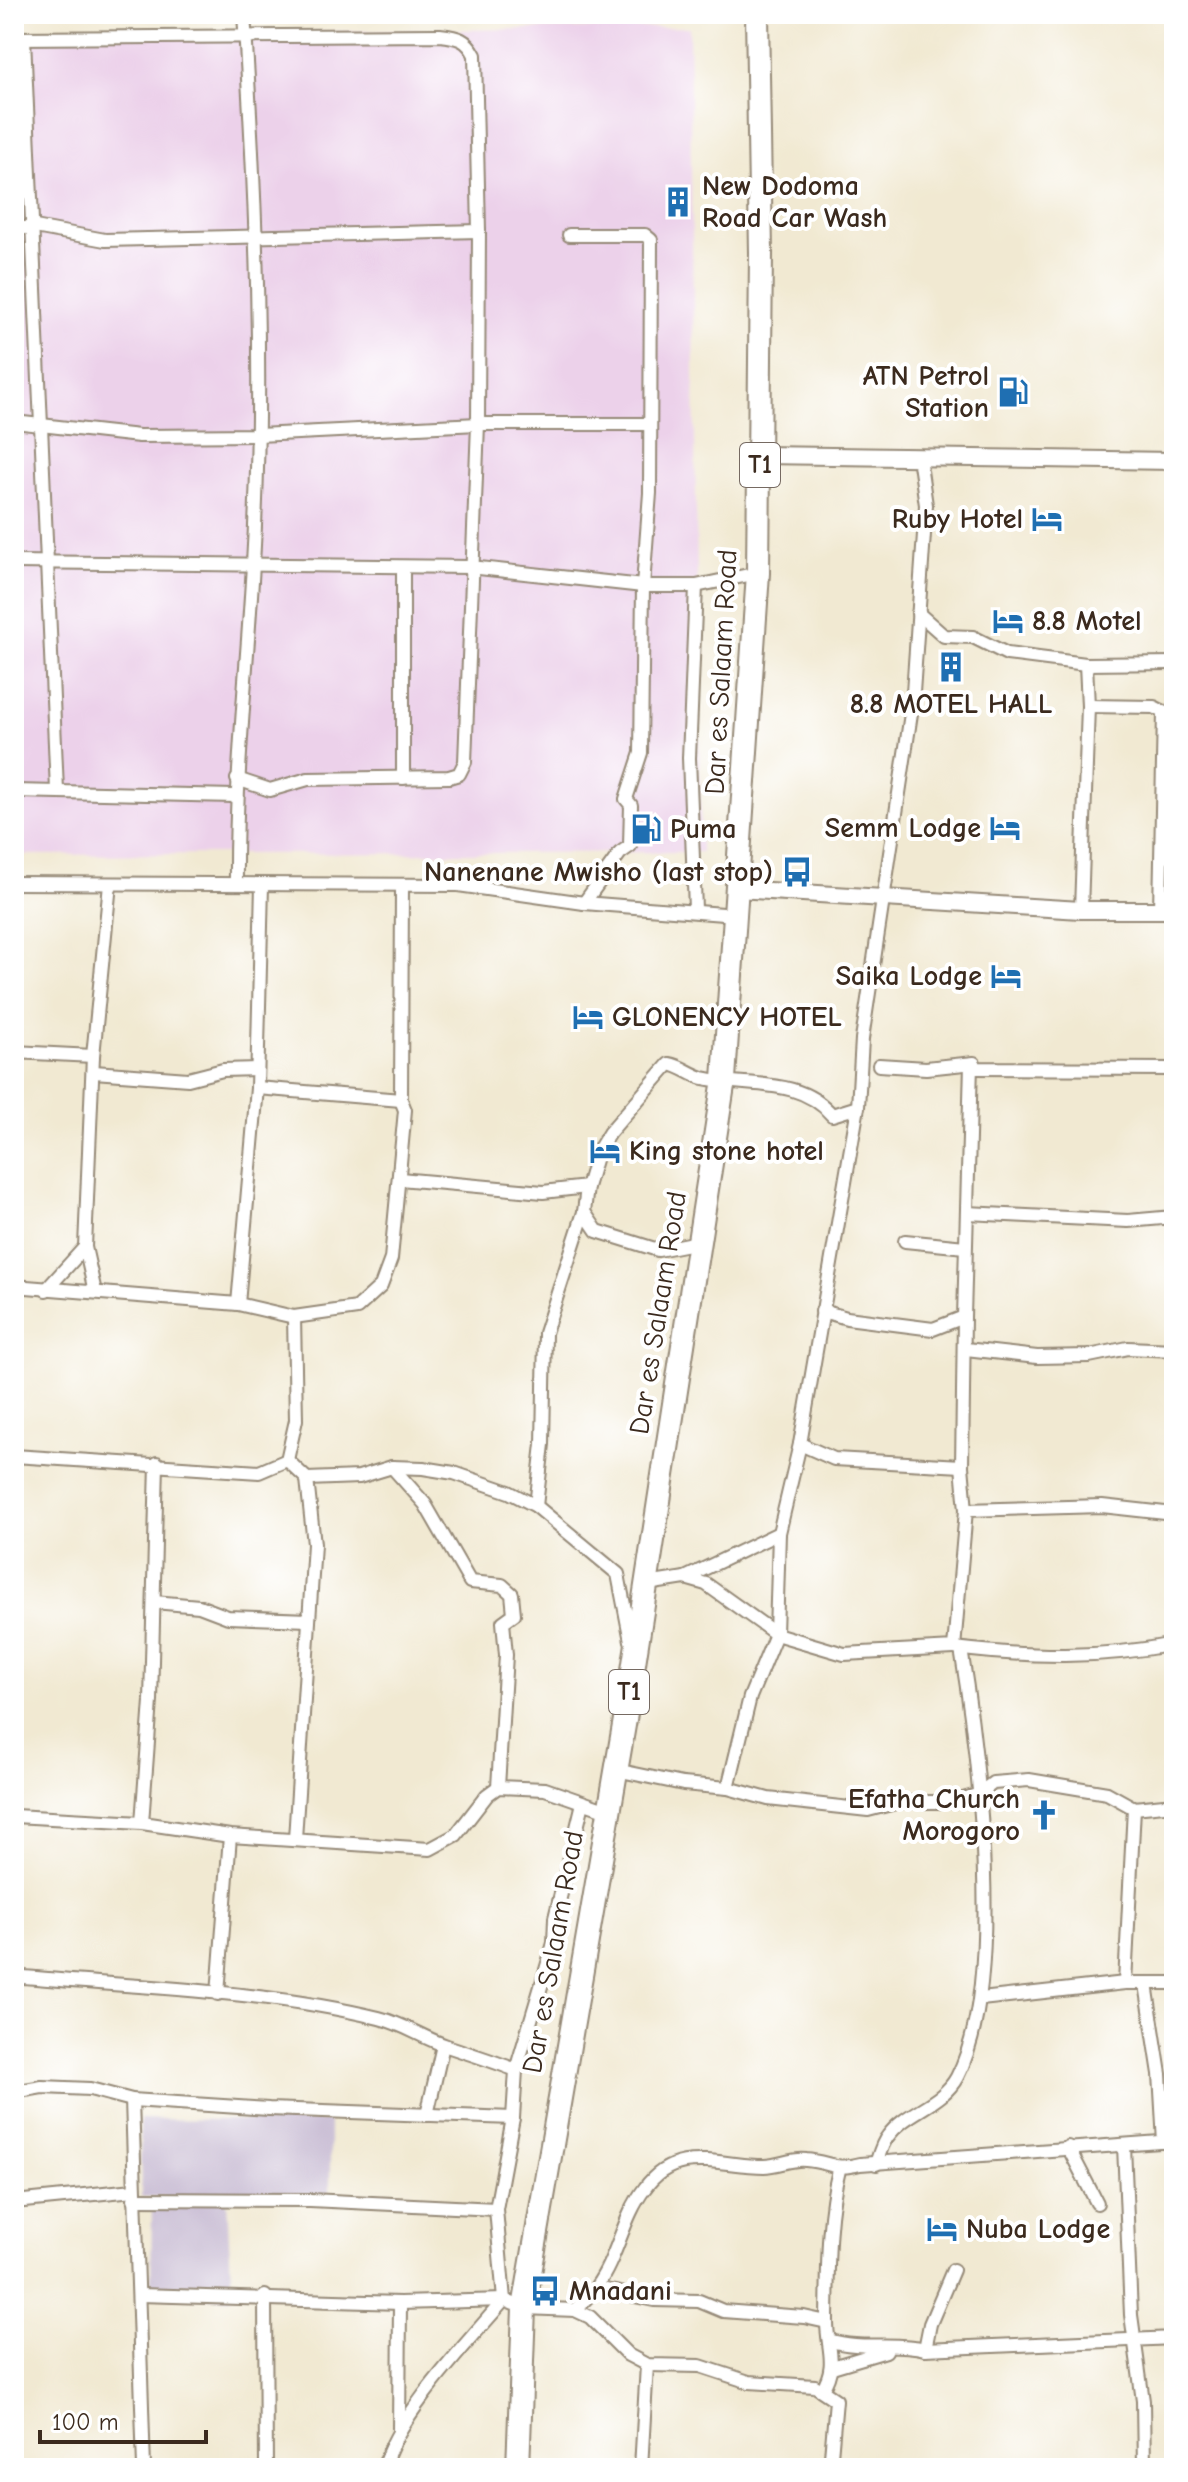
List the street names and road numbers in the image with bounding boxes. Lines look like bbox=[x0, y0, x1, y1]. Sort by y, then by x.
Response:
road number: T1 bbox=[740, 443, 780, 487]
street label: Dar es Salaam Road bbox=[699, 549, 743, 795]
street label: Dar es Salaam Road bbox=[623, 1189, 693, 1437]
road number: T1 bbox=[609, 1670, 649, 1714]
street label: Dar es Salaam Road bbox=[516, 1828, 590, 2076]

